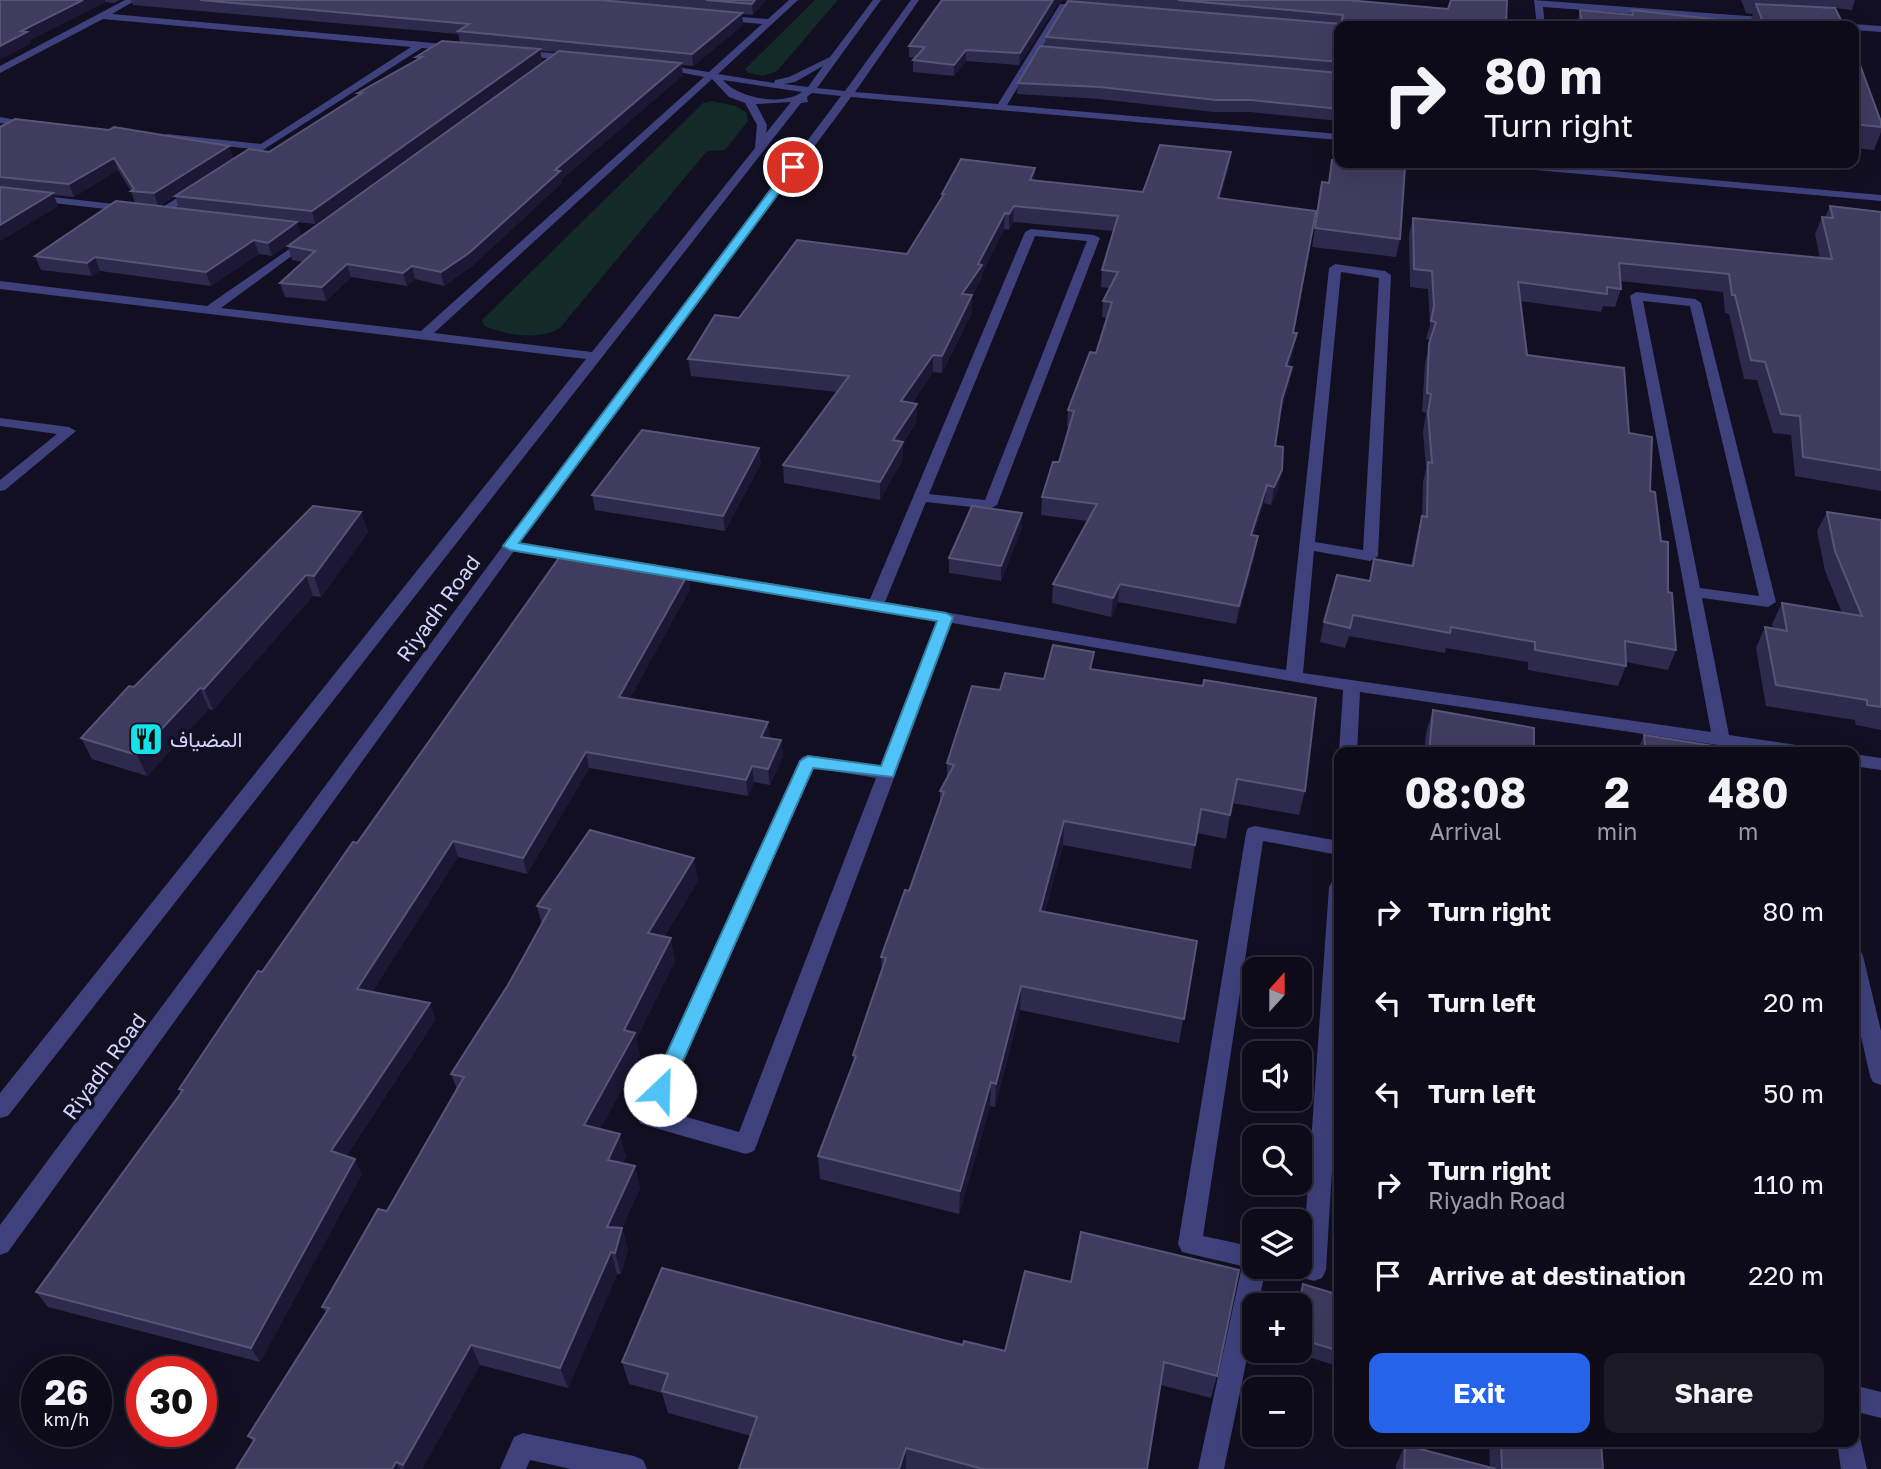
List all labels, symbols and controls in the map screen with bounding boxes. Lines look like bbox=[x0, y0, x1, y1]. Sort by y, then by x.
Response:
text: 80 m bbox=[1484, 46, 1602, 105]
icon: right bbox=[1369, 49, 1460, 140]
text: Turn right bbox=[1484, 106, 1633, 144]
pin bbox=[763, 137, 823, 197]
icon: arrive bbox=[774, 148, 812, 186]
street label: Riyadh Road bbox=[391, 550, 485, 666]
restaurant icon: المضياف bbox=[127, 720, 165, 758]
place label: المضياف bbox=[170, 726, 242, 752]
text: 08:08 bbox=[1405, 767, 1526, 817]
text: 2 bbox=[1604, 767, 1630, 817]
text: 480 bbox=[1708, 767, 1788, 817]
text: Arrival bbox=[1429, 817, 1501, 845]
text: min bbox=[1597, 817, 1638, 845]
text: m bbox=[1738, 817, 1758, 845]
icon: right bbox=[1369, 893, 1407, 931]
text: Turn right bbox=[1428, 896, 1551, 927]
text: 80 m bbox=[1763, 896, 1824, 927]
north arrow bbox=[1242, 957, 1312, 1027]
map controls bbox=[1242, 957, 1312, 1447]
icon: left bbox=[1369, 984, 1407, 1022]
text: Turn left bbox=[1428, 987, 1536, 1018]
text: 20 m bbox=[1763, 987, 1824, 1018]
street label: Riyadh Road bbox=[57, 1008, 151, 1124]
button: sound bbox=[1242, 1041, 1312, 1111]
position arrow bbox=[623, 1053, 697, 1127]
icon: left bbox=[1369, 1075, 1407, 1113]
text: Turn left bbox=[1428, 1078, 1536, 1109]
text: 50 m bbox=[1763, 1078, 1824, 1109]
button: search bbox=[1242, 1125, 1312, 1195]
text: Turn right bbox=[1428, 1155, 1551, 1186]
icon: right bbox=[1369, 1166, 1407, 1204]
text: 110 m bbox=[1753, 1169, 1824, 1200]
text: Riyadh Road bbox=[1428, 1186, 1565, 1214]
button: layers bbox=[1242, 1209, 1312, 1279]
icon: arrive bbox=[1369, 1257, 1407, 1295]
text: Arrive at destination bbox=[1428, 1260, 1686, 1291]
text: 220 m bbox=[1748, 1260, 1824, 1291]
button: + bbox=[1242, 1293, 1312, 1363]
button: Exit bbox=[1369, 1353, 1590, 1433]
button: Share bbox=[1604, 1353, 1824, 1433]
speed limit sign: 30 bbox=[126, 1356, 217, 1447]
text: 26 bbox=[45, 1371, 88, 1413]
button: − bbox=[1242, 1377, 1312, 1447]
text: km/h bbox=[44, 1408, 89, 1430]

